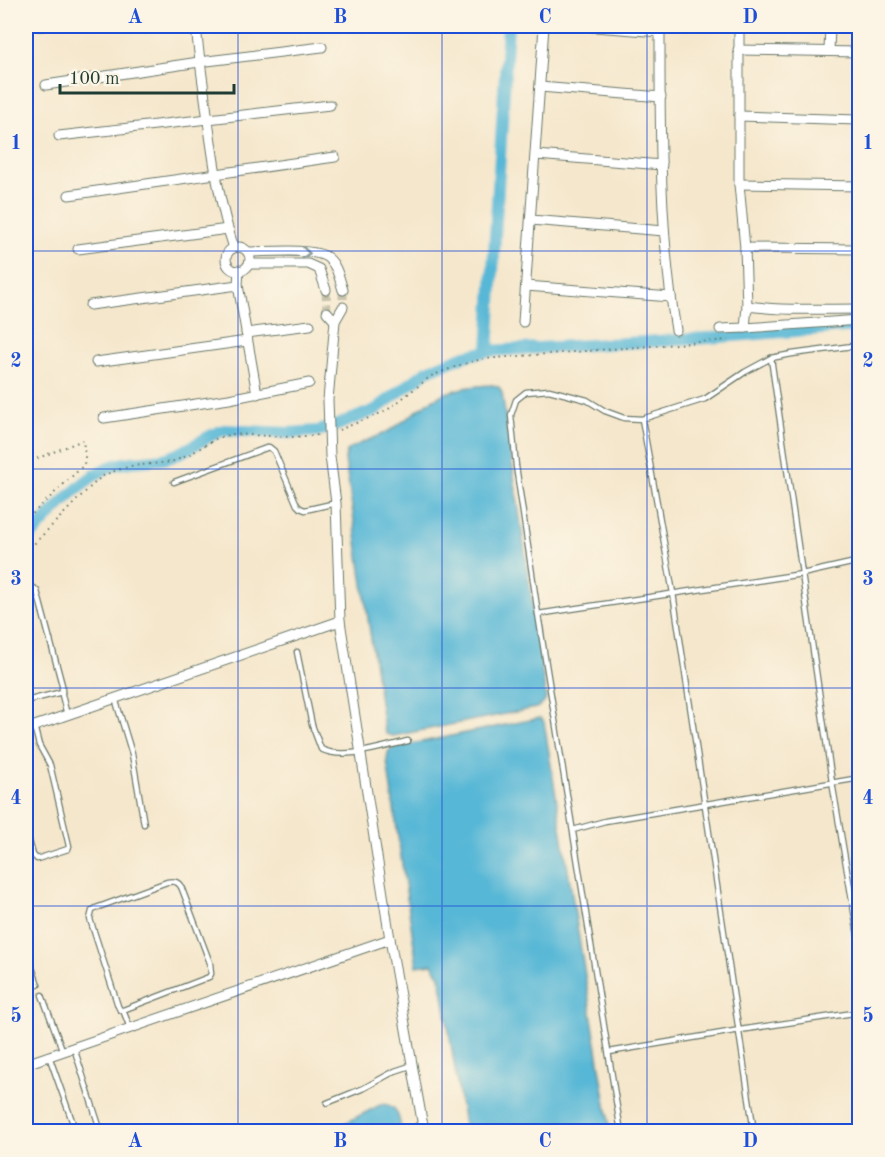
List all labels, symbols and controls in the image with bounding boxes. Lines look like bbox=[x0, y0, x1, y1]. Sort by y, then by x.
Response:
text: A bbox=[127, 8, 143, 28]
text: B bbox=[333, 8, 347, 28]
text: C bbox=[538, 8, 552, 28]
text: D bbox=[742, 8, 758, 28]
scale bar bbox=[60, 57, 234, 95]
text: 100 m bbox=[69, 70, 120, 88]
text: 1 bbox=[10, 134, 22, 154]
text: 1 bbox=[862, 134, 874, 154]
one-way arrow bbox=[301, 246, 311, 259]
text: 2 bbox=[10, 352, 22, 372]
text: 2 bbox=[862, 352, 874, 372]
text: 3 bbox=[10, 570, 22, 590]
text: 3 bbox=[862, 570, 874, 590]
text: 4 bbox=[10, 789, 22, 809]
text: 4 bbox=[862, 789, 874, 809]
text: 5 bbox=[10, 1006, 22, 1027]
text: 5 bbox=[862, 1006, 874, 1027]
text: A bbox=[127, 1132, 143, 1152]
text: B bbox=[333, 1132, 347, 1152]
text: C bbox=[538, 1132, 552, 1152]
text: D bbox=[742, 1132, 758, 1152]

